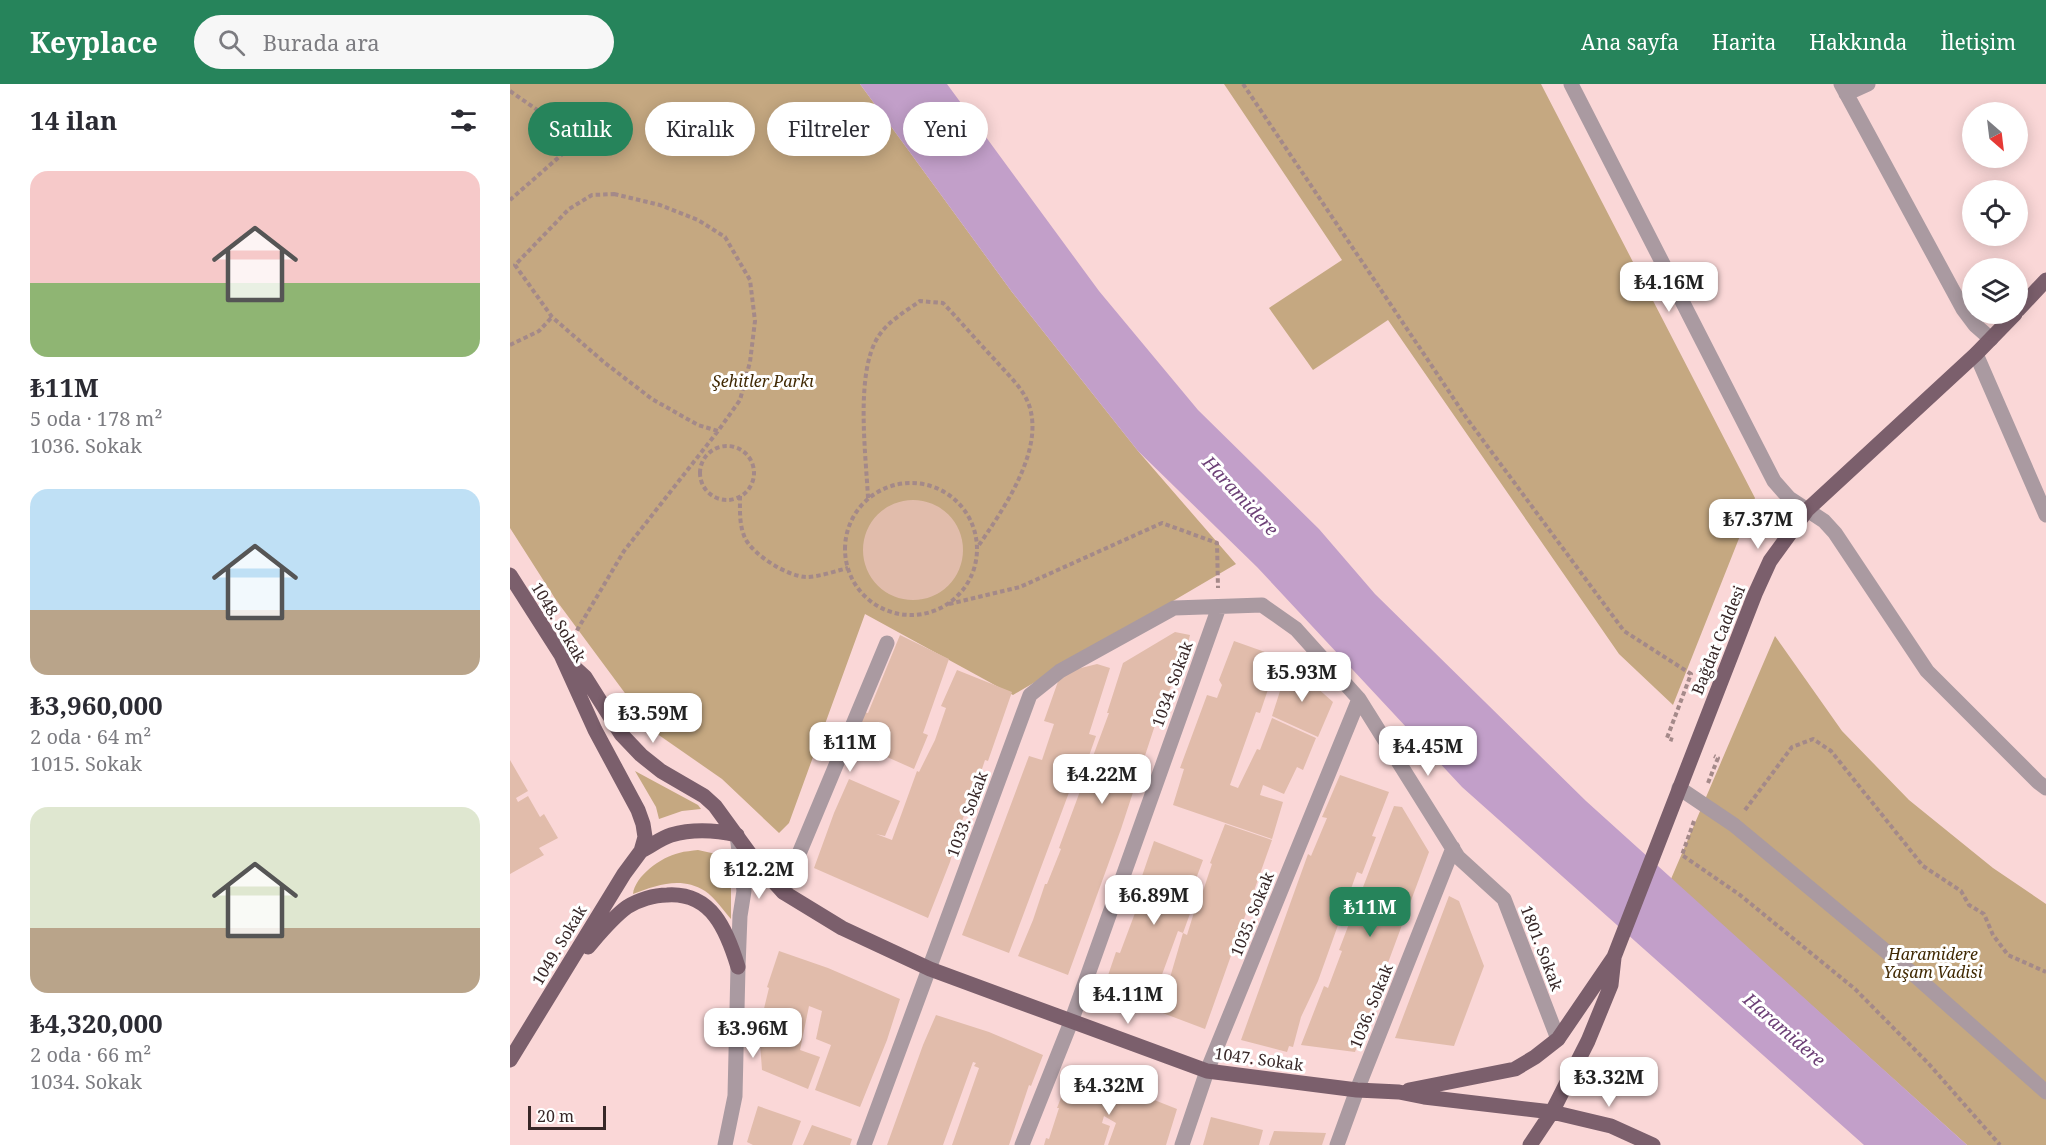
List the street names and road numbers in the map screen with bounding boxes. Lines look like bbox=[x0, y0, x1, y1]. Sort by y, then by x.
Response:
street label: 1048. Sokak bbox=[526, 578, 592, 667]
street label: Bağdat Caddesi bbox=[1686, 582, 1750, 698]
street label: 1034. Sokak bbox=[1146, 638, 1198, 730]
street label: 1033. Sokak bbox=[941, 768, 993, 860]
street label: 1035. Sokak bbox=[1225, 868, 1279, 960]
street label: 1049. Sokak bbox=[526, 900, 592, 989]
street label: 1801. Sokak bbox=[1516, 902, 1569, 994]
street label: 1036. Sokak bbox=[1344, 960, 1398, 1052]
street label: 1047. Sokak bbox=[1213, 1042, 1306, 1076]

